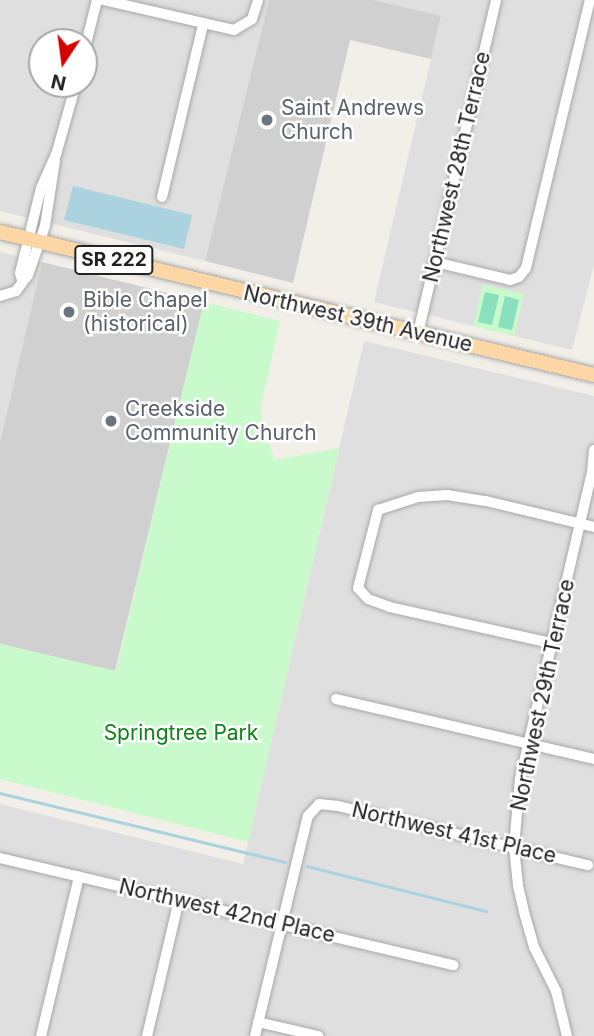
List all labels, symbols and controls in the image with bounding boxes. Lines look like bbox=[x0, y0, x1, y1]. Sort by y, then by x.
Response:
north arrow bbox=[28, 28, 98, 98]
street label: Northwest 28th Terrace bbox=[418, 49, 496, 285]
text: N bbox=[49, 69, 68, 95]
place label: Saint Andrews Church bbox=[281, 95, 424, 145]
marker: Saint Andrews Church bbox=[259, 112, 275, 128]
road number: SR 222 bbox=[74, 244, 154, 276]
street label: Northwest 39th Avenue bbox=[241, 280, 475, 358]
place label: Bible Chapel (historical) bbox=[83, 287, 208, 337]
marker: Bible Chapel (historical) bbox=[61, 304, 77, 320]
place label: Creekside Community Church bbox=[125, 396, 317, 446]
marker: Creekside Community Church bbox=[103, 413, 119, 429]
street label: Northwest 29th Terrace bbox=[506, 577, 580, 813]
park label: Springtree Park bbox=[104, 720, 258, 746]
street label: Northwest 41st Place bbox=[349, 797, 559, 869]
street label: Northwest 42nd Place bbox=[117, 874, 337, 948]

